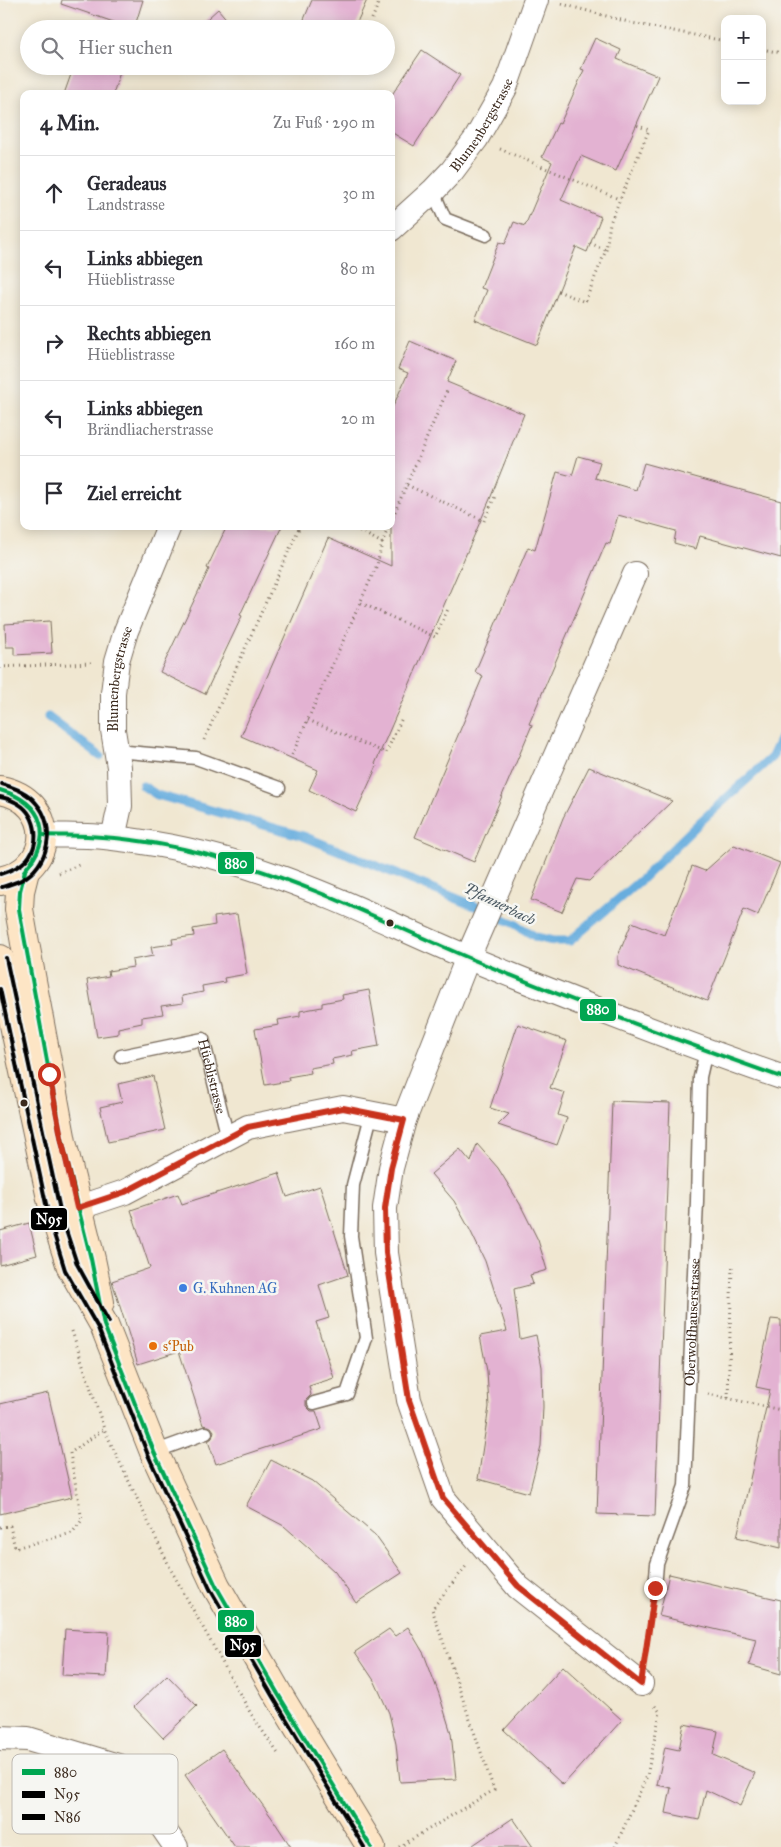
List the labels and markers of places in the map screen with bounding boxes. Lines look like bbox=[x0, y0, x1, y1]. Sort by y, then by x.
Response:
unlabelled marker bbox=[385, 918, 395, 928]
unlabelled marker bbox=[19, 1098, 29, 1108]
place label: G. Kuhnen AG bbox=[193, 1280, 277, 1297]
marker: G. Kuhnen AG bbox=[177, 1282, 189, 1294]
place label: s‘Pub bbox=[163, 1338, 194, 1355]
marker: s‘Pub bbox=[147, 1340, 159, 1352]

